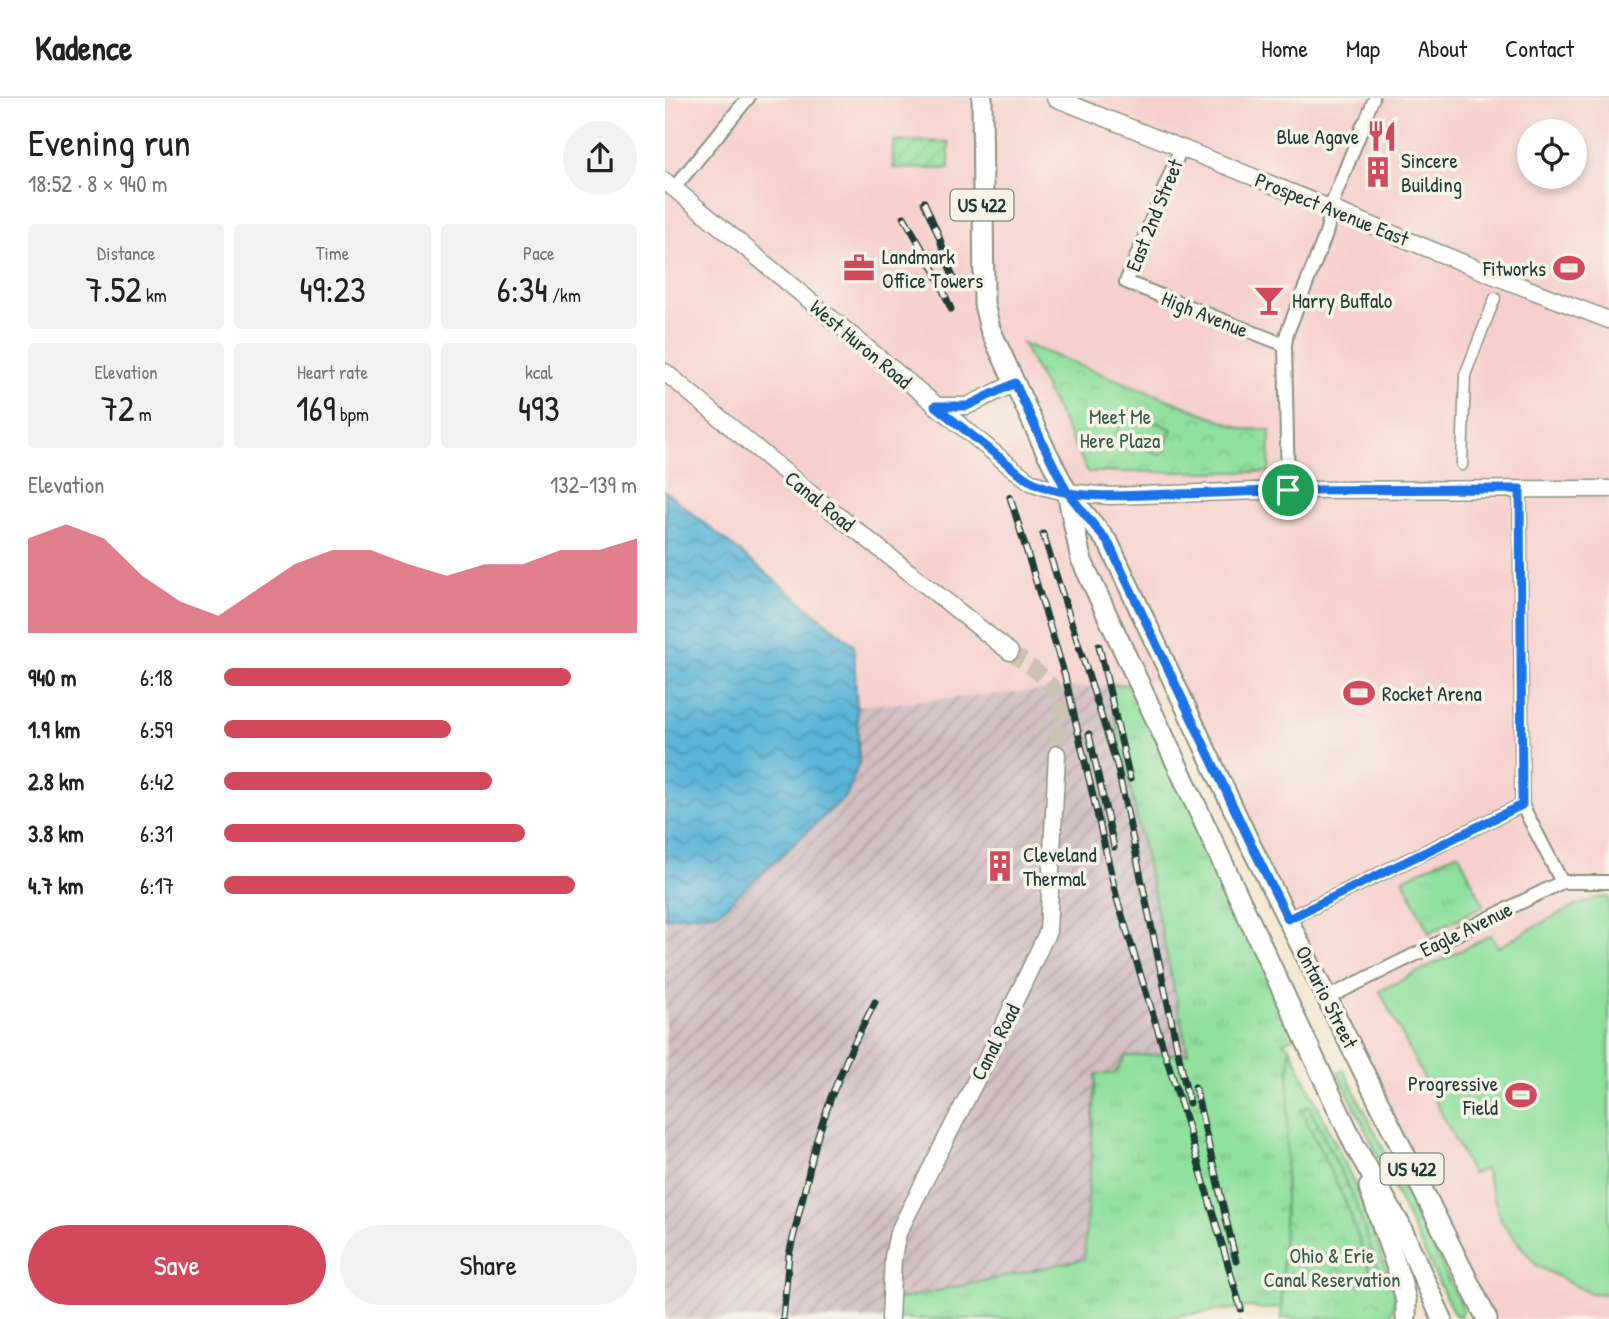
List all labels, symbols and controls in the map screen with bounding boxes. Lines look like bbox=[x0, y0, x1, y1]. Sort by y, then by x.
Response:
text: Kadence bbox=[35, 26, 132, 70]
text: Home bbox=[1261, 32, 1308, 64]
text: Map bbox=[1346, 32, 1380, 64]
text: About bbox=[1418, 32, 1467, 64]
text: Contact bbox=[1505, 32, 1574, 64]
text: Evening run bbox=[28, 116, 191, 168]
restaurant icon: Blue Agave bbox=[1365, 119, 1399, 153]
map controls bbox=[1517, 119, 1587, 189]
button: locate bbox=[1517, 119, 1587, 189]
button: share bbox=[563, 121, 637, 195]
place label: Blue Agave bbox=[1277, 122, 1359, 151]
place label: Sincere Building bbox=[1401, 146, 1462, 199]
street label: East 2nd Street bbox=[1118, 154, 1190, 276]
building icon: Sincere Building bbox=[1361, 155, 1395, 189]
street label: Prospect Avenue East bbox=[1251, 165, 1414, 253]
text: 18:52 · 8 × 940 m bbox=[28, 168, 167, 199]
road number: US 422 bbox=[951, 190, 1013, 220]
text: Distance bbox=[97, 240, 155, 266]
text: Time bbox=[316, 240, 349, 266]
text: Pace bbox=[523, 240, 555, 266]
place label: Landmark Office Towers bbox=[882, 242, 983, 295]
office icon: Landmark Office Towers bbox=[842, 251, 876, 285]
sports icon: Fitworks bbox=[1552, 251, 1586, 285]
place label: Fitworks bbox=[1482, 254, 1546, 283]
text: 7.52 bbox=[86, 266, 142, 313]
text: 49:23 bbox=[299, 266, 366, 313]
text: 6:34 bbox=[497, 266, 548, 313]
text: km bbox=[142, 282, 167, 308]
text: /km bbox=[548, 282, 581, 308]
bar icon: Harry Buffalo bbox=[1252, 283, 1286, 317]
street label: High Avenue bbox=[1157, 284, 1253, 344]
place label: Harry Buffalo bbox=[1292, 286, 1392, 315]
street label: West Huron Road bbox=[804, 293, 918, 395]
text: Elevation bbox=[95, 359, 158, 385]
text: Heart rate bbox=[297, 359, 368, 385]
text: kcal bbox=[525, 359, 553, 385]
text: 72 bbox=[101, 385, 134, 432]
text: 169 bbox=[296, 385, 336, 432]
text: 493 bbox=[518, 385, 560, 432]
text: m bbox=[134, 401, 152, 427]
text: bpm bbox=[336, 401, 369, 427]
park label: Meet Me Here Plaza bbox=[1080, 402, 1160, 455]
pin bbox=[1258, 460, 1318, 520]
street label: Canal Road bbox=[779, 464, 861, 538]
text: Elevation bbox=[28, 469, 104, 500]
text: 132–139 m bbox=[550, 469, 637, 500]
icon: arrive bbox=[1269, 471, 1307, 509]
text: 940 m bbox=[28, 662, 76, 693]
text: 6:18 bbox=[140, 662, 173, 693]
sports icon: Rocket Arena bbox=[1342, 676, 1376, 710]
place label: Rocket Arena bbox=[1382, 679, 1482, 708]
text: 1.9 km bbox=[28, 714, 80, 745]
text: 6:59 bbox=[140, 714, 173, 745]
text: 2.8 km bbox=[28, 766, 84, 797]
text: 6:42 bbox=[140, 766, 174, 797]
text: 3.8 km bbox=[28, 818, 84, 849]
text: 6:31 bbox=[140, 818, 173, 849]
place label: Cleveland Thermal bbox=[1023, 840, 1097, 893]
building icon: Cleveland Thermal bbox=[983, 849, 1017, 883]
text: 4.7 km bbox=[28, 870, 83, 901]
text: 6:17 bbox=[140, 870, 174, 901]
street label: Eagle Avenue bbox=[1415, 894, 1517, 964]
street label: Ontario Street bbox=[1289, 941, 1366, 1054]
street label: Canal Road bbox=[963, 999, 1027, 1085]
place label: Progressive Field bbox=[1408, 1069, 1498, 1122]
sports icon: Progressive Field bbox=[1504, 1078, 1538, 1112]
road number: US 422 bbox=[1381, 1154, 1443, 1184]
button: Save bbox=[28, 1225, 326, 1305]
button: Share bbox=[340, 1225, 637, 1305]
park label: Ohio & Erie Canal Reservation bbox=[1264, 1241, 1400, 1294]

